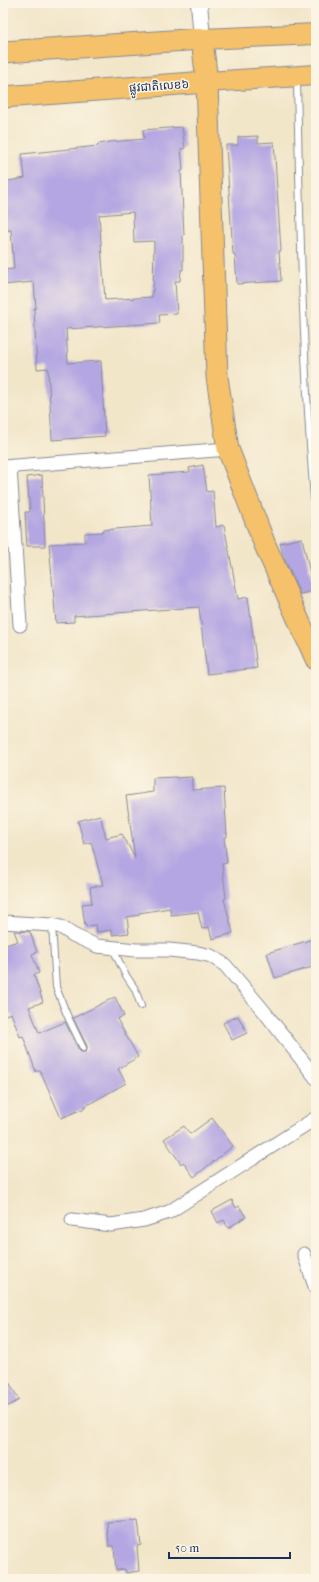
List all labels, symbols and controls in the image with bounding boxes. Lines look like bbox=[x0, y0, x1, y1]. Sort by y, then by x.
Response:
street label: ផ្លូវជាតិលេខ៦ bbox=[129, 77, 190, 99]
scale bar bbox=[169, 1534, 290, 1560]
text: 50 m bbox=[175, 1541, 199, 1555]

